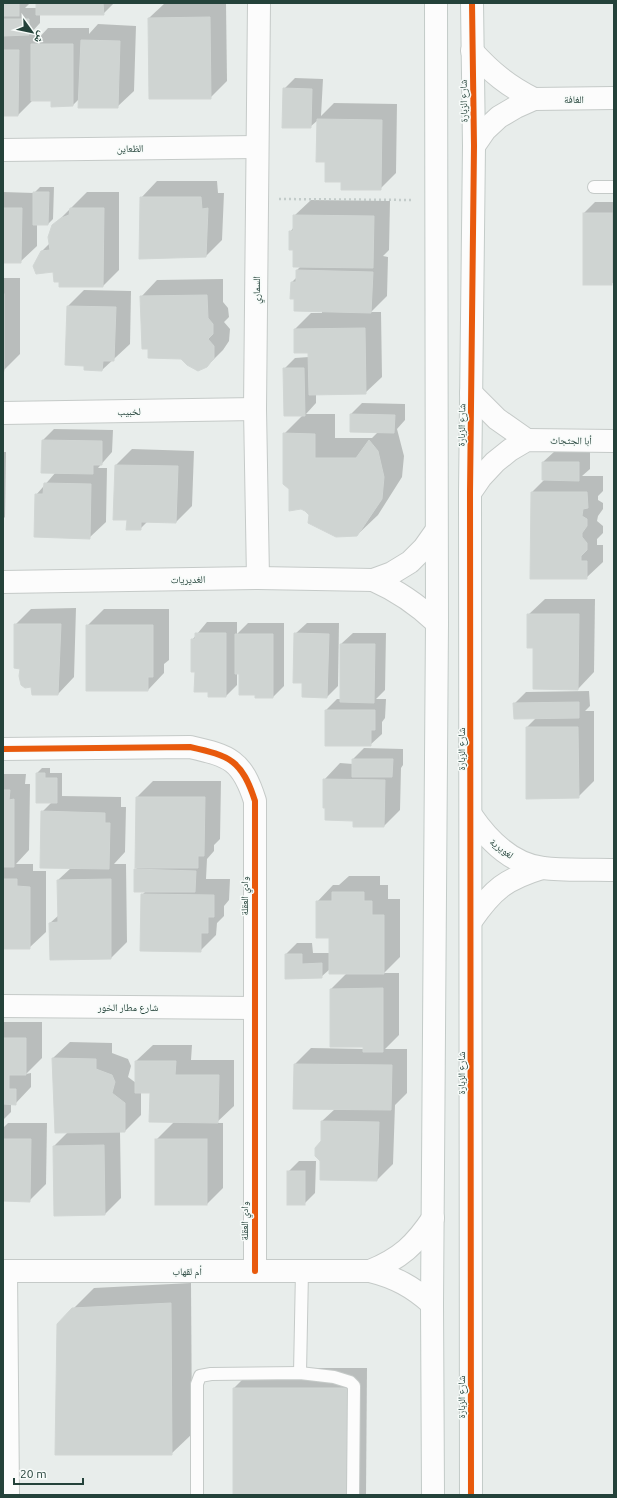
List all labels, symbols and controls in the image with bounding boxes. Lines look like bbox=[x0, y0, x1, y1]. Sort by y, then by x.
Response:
north arrow bbox=[12, 12, 52, 52]
text: ش bbox=[30, 28, 49, 46]
street label: شارع الزبارة bbox=[458, 79, 470, 123]
street label: الغافة bbox=[564, 94, 584, 105]
street label: الظعاين bbox=[117, 143, 143, 155]
street label: السماري bbox=[251, 276, 265, 304]
street label: شارع الزبارة bbox=[456, 403, 468, 447]
street label: لخبيب bbox=[117, 406, 141, 418]
street label: أبا الجثجاث bbox=[550, 434, 592, 447]
street label: الغديريات bbox=[171, 574, 205, 585]
street label: شارع الزبارة bbox=[456, 727, 468, 771]
street label: لغويرية bbox=[488, 836, 516, 861]
street label: وادي العقلة bbox=[239, 876, 253, 916]
street label: شارع مطار الخور bbox=[97, 1002, 159, 1014]
street label: شارع الزبارة bbox=[456, 1051, 468, 1095]
street label: وادي العقلة bbox=[239, 1201, 253, 1241]
street label: أم لقهاب bbox=[172, 1265, 202, 1279]
street label: شارع الزبارة bbox=[456, 1375, 468, 1419]
scale bar bbox=[14, 1460, 83, 1486]
text: 20 m bbox=[20, 1467, 47, 1480]

